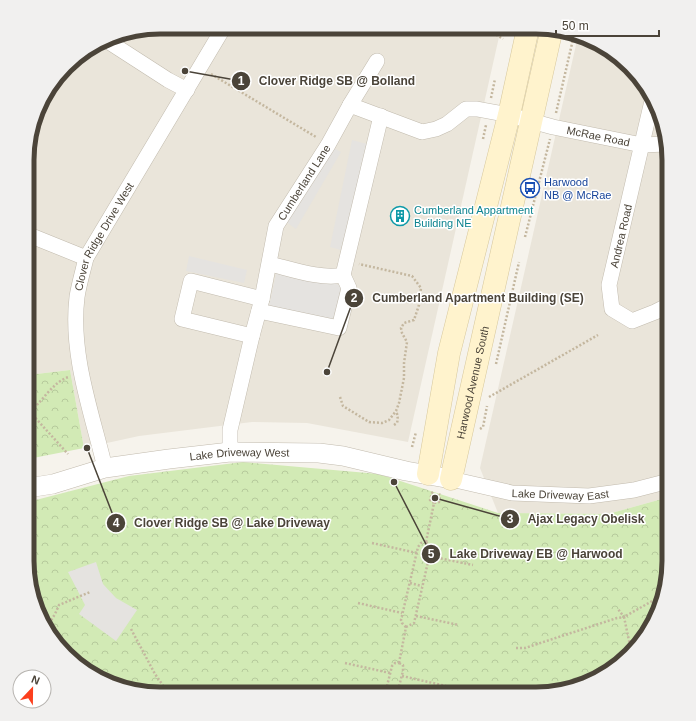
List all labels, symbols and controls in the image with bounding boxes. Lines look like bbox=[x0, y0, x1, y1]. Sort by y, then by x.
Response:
scale bar bbox=[556, 12, 659, 38]
text: 50 m bbox=[562, 19, 589, 33]
callout: Clover Ridge SB @ Bolland bbox=[231, 69, 423, 93]
text: 1 bbox=[238, 74, 245, 88]
text: Clover Ridge SB @ Bolland bbox=[259, 74, 415, 88]
street label: McRae Road bbox=[566, 124, 631, 148]
street label: Cumberland Lane bbox=[275, 142, 333, 222]
place label: Harwood NB @ McRae bbox=[544, 176, 611, 201]
bus stop icon: Harwood NB @ McRae bbox=[519, 177, 541, 199]
street label: Clover Ridge Drive West bbox=[72, 180, 136, 292]
street label: Andrea Road bbox=[608, 203, 634, 269]
place label: Cumberland Appartment Building NE bbox=[414, 204, 533, 229]
building icon: Cumberland Appartment Building NE bbox=[389, 205, 411, 227]
callout: Cumberland Apartment Building (SE) bbox=[344, 286, 592, 310]
text: 2 bbox=[351, 291, 358, 305]
text: Cumberland Apartment Building (SE) bbox=[372, 291, 584, 305]
street label: Harwood Avenue South bbox=[454, 325, 491, 440]
street label: Lake Driveway West bbox=[189, 446, 289, 463]
street label: Lake Driveway East bbox=[512, 487, 610, 502]
callout: Ajax Legacy Obelisk bbox=[500, 507, 653, 531]
callout: Clover Ridge SB @ Lake Driveway bbox=[106, 511, 338, 535]
text: 3 bbox=[507, 512, 514, 526]
text: Ajax Legacy Obelisk bbox=[528, 512, 645, 526]
text: 4 bbox=[113, 516, 120, 530]
text: Clover Ridge SB @ Lake Driveway bbox=[134, 516, 330, 530]
callout: Lake Driveway EB @ Harwood bbox=[421, 542, 630, 566]
text: 5 bbox=[428, 547, 435, 561]
text: Lake Driveway EB @ Harwood bbox=[449, 547, 623, 561]
north arrow bbox=[12, 669, 52, 709]
text: N bbox=[30, 673, 42, 687]

